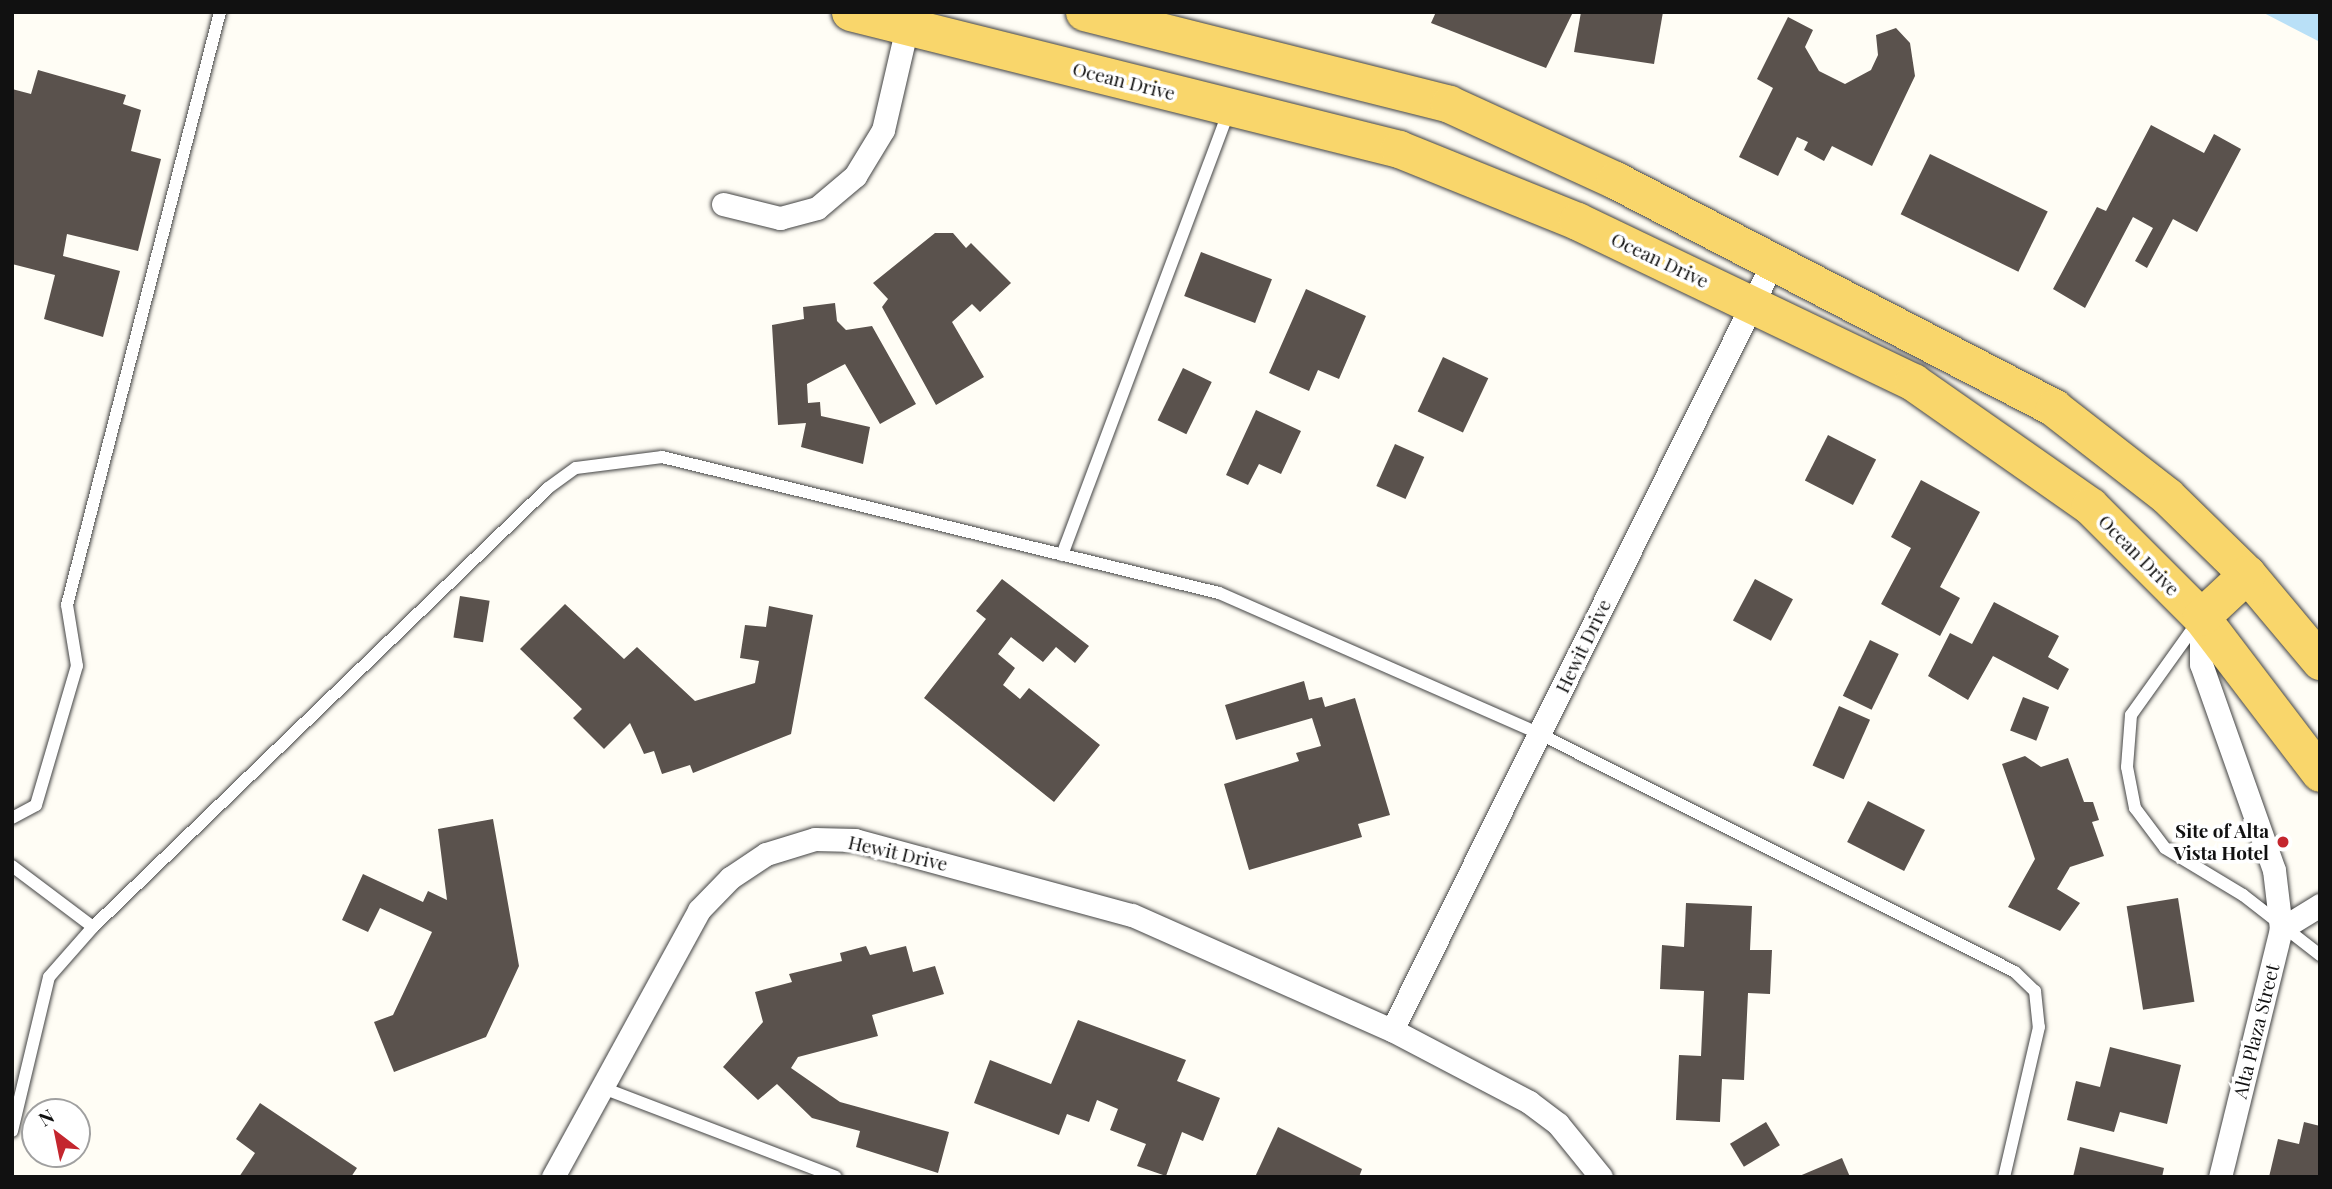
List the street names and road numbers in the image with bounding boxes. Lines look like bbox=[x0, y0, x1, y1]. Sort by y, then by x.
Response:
street label: Ocean Drive bbox=[1070, 57, 1178, 105]
street label: Ocean Drive bbox=[1608, 227, 1712, 293]
street label: Ocean Drive bbox=[2094, 510, 2184, 600]
street label: Hewit Drive bbox=[1550, 595, 1616, 697]
street label: Hewit Drive bbox=[846, 830, 950, 876]
street label: Alta Plaza Street bbox=[2228, 961, 2284, 1101]

